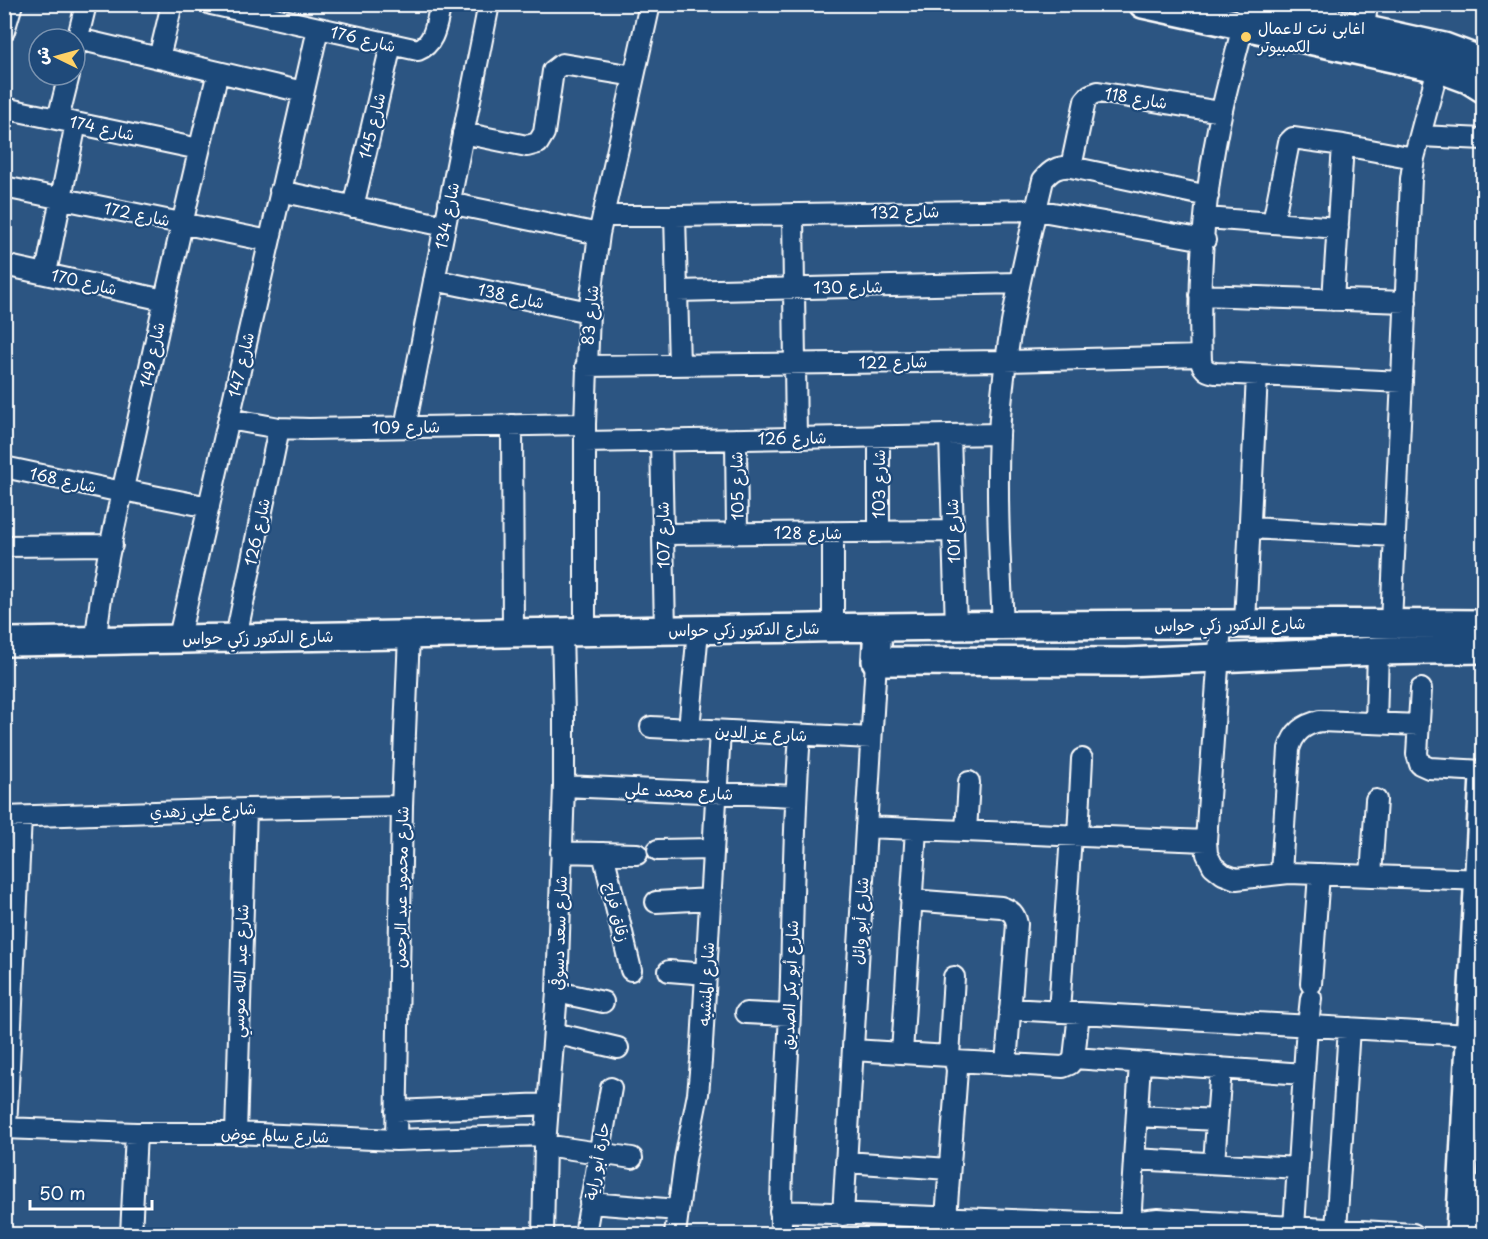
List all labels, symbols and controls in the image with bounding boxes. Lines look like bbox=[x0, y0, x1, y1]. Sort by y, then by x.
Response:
place label: اغابى نت لاعمال الكمبيوتر bbox=[1256, 15, 1365, 57]
street label: شارع 176 bbox=[328, 19, 398, 58]
north arrow bbox=[27, 27, 87, 87]
marker: اغابى نت لاعمال الكمبيوتر bbox=[1239, 30, 1253, 44]
text: ش bbox=[28, 46, 54, 65]
street label: شارع 118 bbox=[1103, 80, 1169, 115]
street label: شارع 145 bbox=[352, 90, 391, 162]
street label: شارع 174 bbox=[67, 108, 137, 147]
street label: شارع 134 bbox=[428, 180, 465, 252]
street label: شارع 172 bbox=[102, 195, 172, 232]
street label: شارع 132 bbox=[870, 198, 939, 225]
street label: شارع 170 bbox=[49, 262, 120, 301]
street label: شارع 130 bbox=[813, 273, 883, 300]
street label: شارع 138 bbox=[475, 276, 547, 315]
street label: شارع 83 bbox=[574, 284, 605, 346]
street label: شارع 149 bbox=[132, 320, 171, 390]
street label: شارع 147 bbox=[221, 330, 260, 400]
street label: شارع 122 bbox=[858, 348, 927, 375]
street label: شارع 109 bbox=[372, 413, 440, 440]
street label: شارع 126 bbox=[757, 424, 827, 451]
street label: شارع 103 bbox=[866, 449, 891, 519]
street label: شارع 105 bbox=[723, 451, 750, 521]
street label: شارع 168 bbox=[27, 460, 99, 499]
street label: شارع 126 bbox=[237, 496, 276, 568]
street label: شارع 101 bbox=[939, 498, 966, 564]
street label: شارع 107 bbox=[649, 501, 676, 569]
street label: شارع 128 bbox=[774, 520, 842, 545]
street label: شارع الدكتور زكي حواس bbox=[1154, 610, 1306, 640]
street label: شارع الدكتور زكي حواس bbox=[668, 615, 820, 645]
street label: شارع الدكتور زكي حواس bbox=[182, 623, 334, 653]
street label: شارع عز الدين bbox=[714, 718, 808, 747]
street label: شارع محمد علي bbox=[624, 775, 734, 809]
street label: شارع علي زهدي bbox=[149, 795, 257, 827]
street label: شارع محمود عبد الرحمن bbox=[387, 806, 414, 968]
street label: شارع سعد دسوقي bbox=[544, 875, 573, 991]
street label: شارع أبو وائل bbox=[845, 876, 874, 966]
street label: زقاق فراج bbox=[599, 879, 637, 944]
street label: شارع عبد الله موسي bbox=[225, 904, 257, 1038]
street label: شارع أبو بكر الصديق bbox=[775, 920, 804, 1050]
street label: شارع المنشيه bbox=[691, 941, 720, 1027]
street label: شارع سالم عوض bbox=[220, 1120, 330, 1150]
street label: حارة أبو راية bbox=[577, 1120, 615, 1202]
scale bar bbox=[30, 1173, 152, 1211]
text: 50 m bbox=[39, 1179, 86, 1206]

